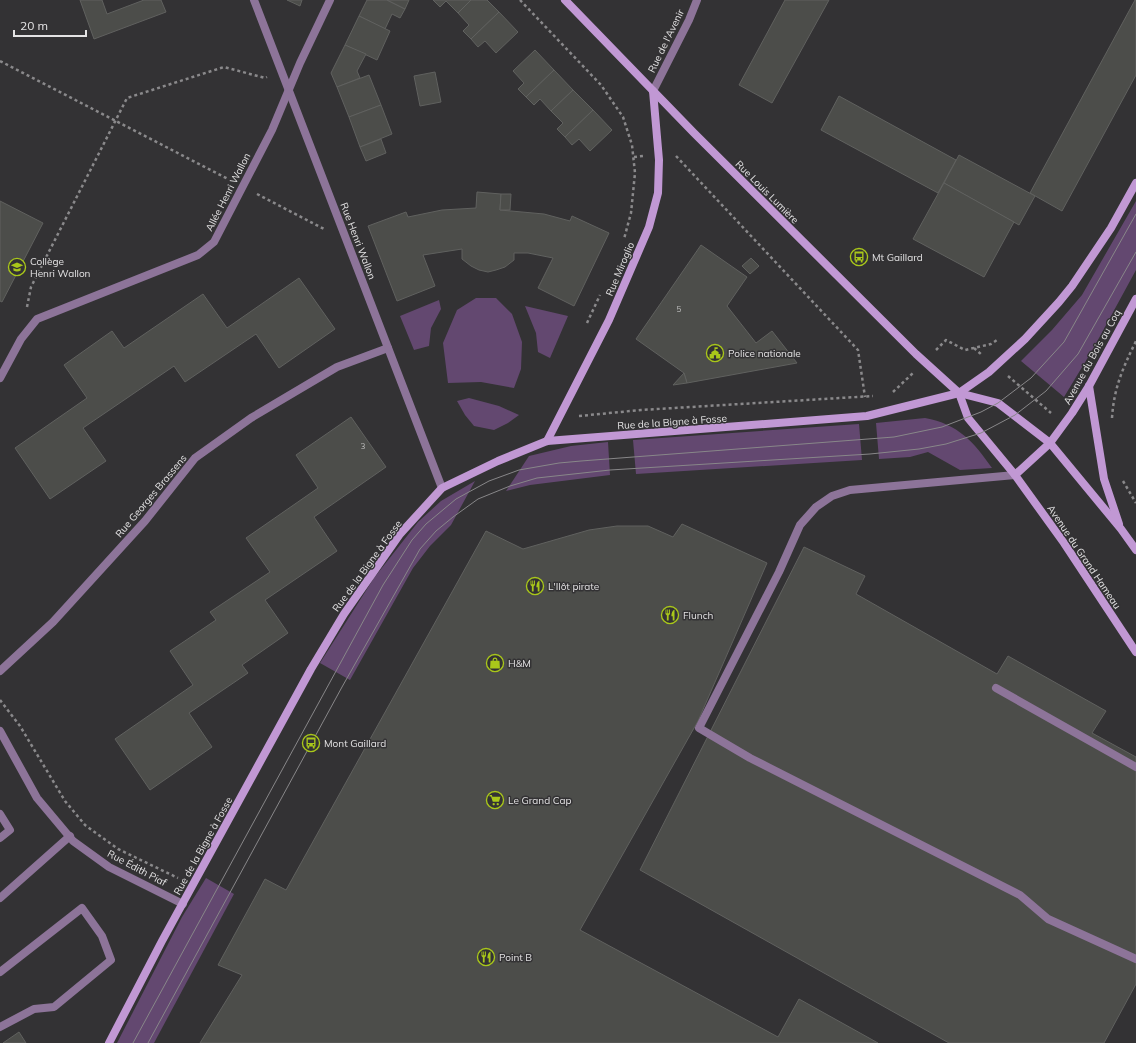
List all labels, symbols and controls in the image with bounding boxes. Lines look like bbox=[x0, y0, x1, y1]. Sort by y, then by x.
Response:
street label: Rue de l'Avenir bbox=[645, 7, 687, 75]
scale bar bbox=[14, 12, 86, 38]
text: 20 m bbox=[20, 18, 48, 33]
street label: Allée Henri Wallon bbox=[203, 151, 253, 233]
street label: Rue Louis Lumière bbox=[733, 158, 801, 226]
street label: Rue Henri Wallon bbox=[337, 201, 379, 281]
street label: Rue Miroglio bbox=[603, 240, 637, 298]
bus stop icon: Mt Gaillard bbox=[849, 247, 869, 267]
place label: Mt Gaillard bbox=[872, 251, 923, 264]
place label: Collège Henri Wallon bbox=[30, 255, 91, 280]
school or university icon: Collège Henri Wallon bbox=[7, 257, 27, 277]
house number: 5 bbox=[677, 304, 682, 314]
street label: Avenue du Bois au Coq bbox=[1060, 307, 1124, 407]
public building icon: Police nationale bbox=[705, 343, 725, 363]
place label: Police nationale bbox=[728, 347, 801, 360]
street label: Rue de la Bigne à Fosse bbox=[617, 412, 727, 432]
house number: 3 bbox=[361, 441, 366, 451]
street label: Rue Georges Brassens bbox=[112, 452, 190, 540]
street label: Avenue du Grand Hameau bbox=[1044, 502, 1124, 612]
street label: Rue de la Bigne à Fosse bbox=[329, 518, 405, 614]
restaurant icon: L'Ilôt pirate bbox=[525, 576, 545, 596]
place label: L'Ilôt pirate bbox=[548, 580, 599, 593]
restaurant icon: Flunch bbox=[660, 605, 680, 625]
place label: Flunch bbox=[683, 609, 714, 622]
shop icon: H&M bbox=[485, 653, 505, 673]
place label: H&M bbox=[508, 657, 531, 670]
bus stop icon: Mont Gaillard bbox=[301, 733, 321, 753]
place label: Mont Gaillard bbox=[324, 737, 386, 750]
supermarket icon: Le Grand Cap bbox=[485, 790, 505, 810]
place label: Le Grand Cap bbox=[508, 794, 572, 807]
street label: Rue de la Bigne à Fosse bbox=[171, 795, 235, 897]
street label: Rue Édith Piaf bbox=[105, 847, 169, 889]
restaurant icon: Point B bbox=[476, 947, 496, 967]
place label: Point B bbox=[499, 951, 532, 964]

